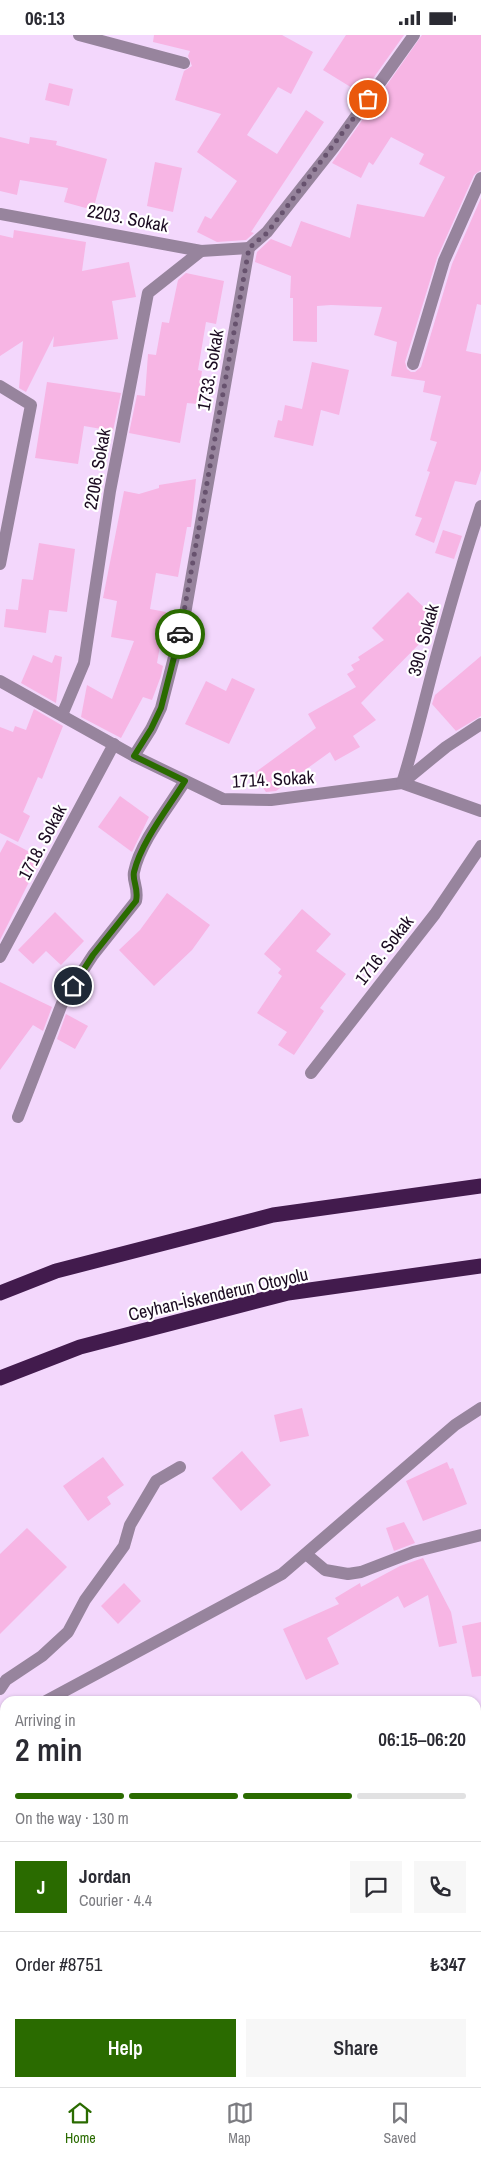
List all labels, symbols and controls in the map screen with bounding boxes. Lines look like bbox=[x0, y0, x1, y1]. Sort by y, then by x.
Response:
text: 06:13 bbox=[25, 5, 65, 31]
pin bbox=[347, 78, 389, 120]
icon: bag bbox=[354, 85, 382, 113]
street label: 2203. Sokak bbox=[85, 198, 171, 238]
street label: 1733. Sokak bbox=[191, 327, 230, 413]
street label: 2206. Sokak bbox=[78, 426, 117, 512]
street label: 390. Sokak bbox=[401, 601, 445, 679]
courier bbox=[155, 609, 205, 659]
icon: car bbox=[166, 620, 194, 648]
street label: 1714. Sokak bbox=[231, 764, 315, 794]
street label: 1718. Sokak bbox=[12, 799, 73, 884]
street label: 1716. Sokak bbox=[349, 909, 419, 990]
pin bbox=[52, 965, 94, 1007]
icon: home bbox=[59, 972, 87, 1000]
street label: Ceyhan-İskenderun Otoyolu bbox=[126, 1261, 310, 1327]
text: Arriving in bbox=[15, 1709, 76, 1731]
text: 06:15–06:20 bbox=[378, 1726, 466, 1752]
text: 2 min bbox=[15, 1728, 83, 1771]
text: On the way · 130 m bbox=[15, 1807, 129, 1829]
button: chat bbox=[350, 1861, 402, 1913]
button: phone bbox=[414, 1861, 466, 1913]
text: Jordan bbox=[79, 1863, 131, 1889]
text: J bbox=[37, 1874, 45, 1900]
text: Courier · 4.4 bbox=[79, 1889, 152, 1911]
text: Order #8751 bbox=[15, 1951, 102, 1977]
text: ₺347 bbox=[430, 1951, 466, 1977]
button: Help bbox=[15, 2019, 236, 2077]
button: Share bbox=[246, 2019, 466, 2077]
tab: Home bbox=[65, 2099, 96, 2147]
tab: Map bbox=[226, 2099, 254, 2147]
tab: Saved bbox=[383, 2099, 416, 2147]

